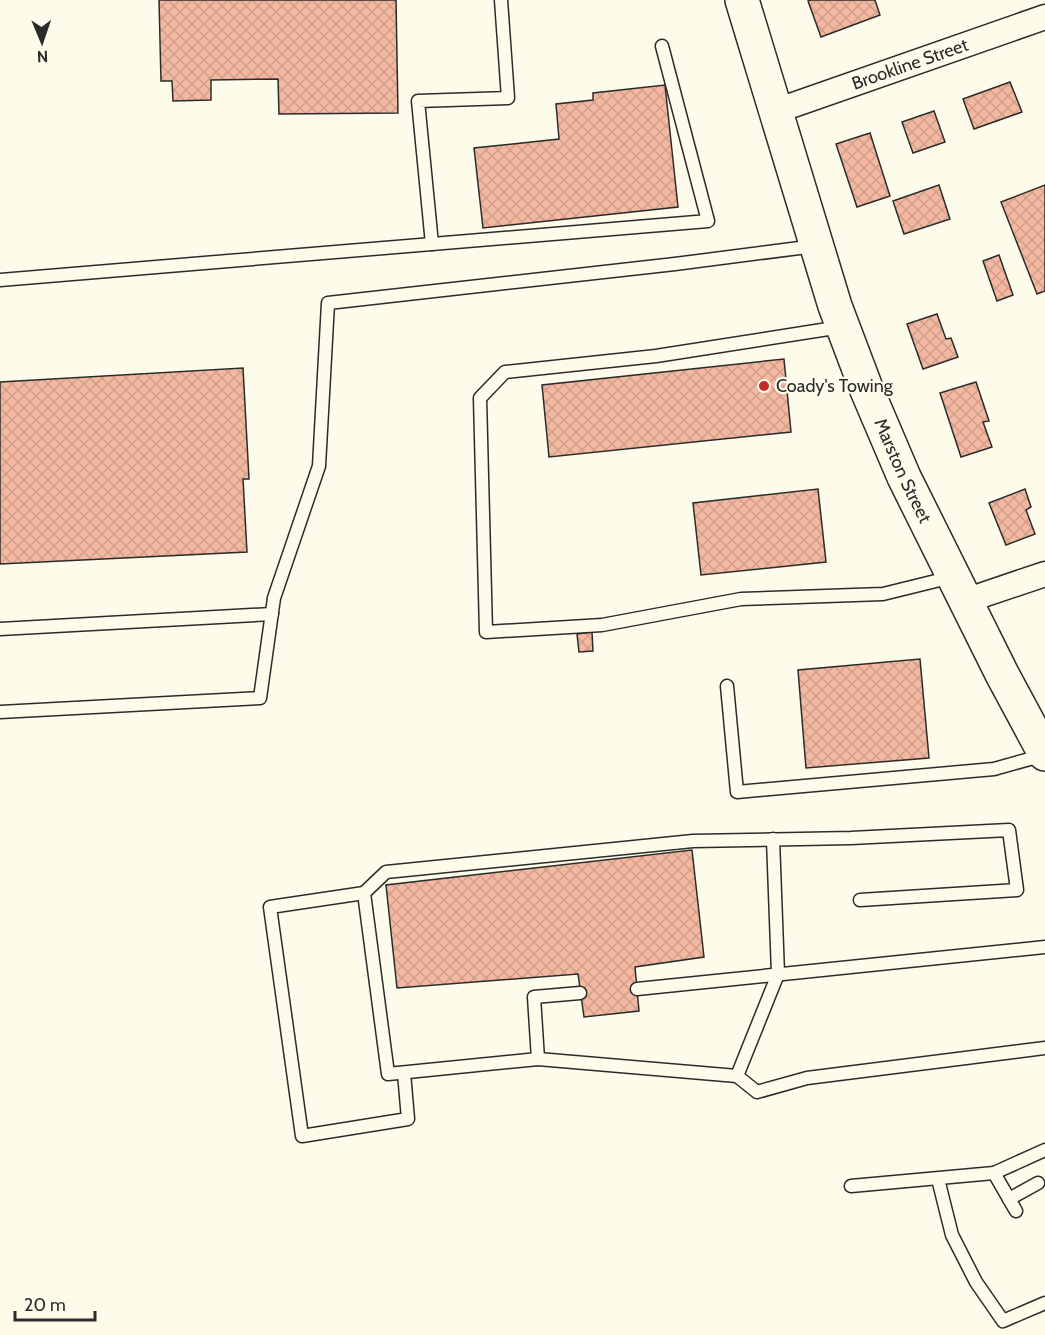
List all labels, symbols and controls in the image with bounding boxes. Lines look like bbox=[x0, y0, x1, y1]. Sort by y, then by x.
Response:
north arrow bbox=[12, 12, 72, 72]
street label: Brookline Street bbox=[849, 34, 971, 95]
text: N bbox=[37, 47, 48, 66]
place label: Coady's Towing bbox=[776, 375, 894, 397]
marker: Coady's Towing bbox=[757, 379, 771, 393]
street label: Marston Street bbox=[869, 415, 936, 527]
scale bar bbox=[15, 1284, 94, 1322]
text: 20 m bbox=[24, 1294, 66, 1316]

